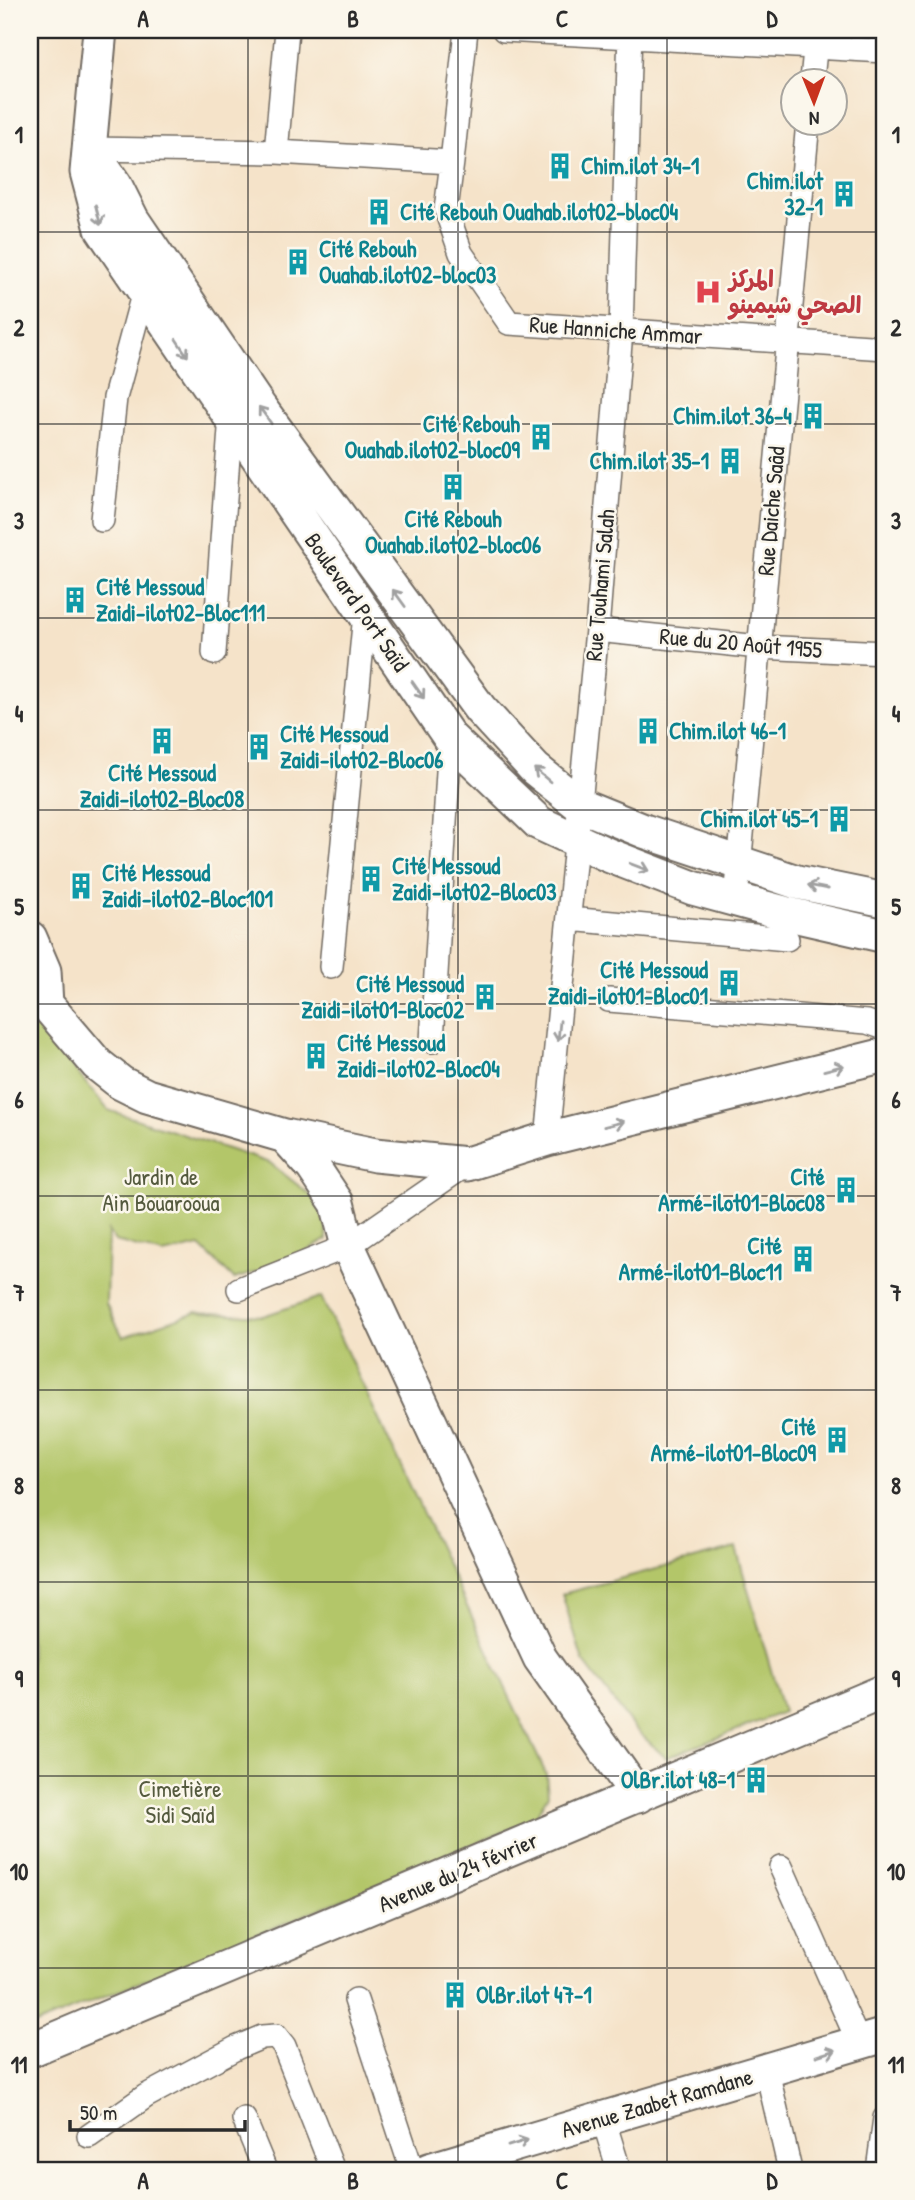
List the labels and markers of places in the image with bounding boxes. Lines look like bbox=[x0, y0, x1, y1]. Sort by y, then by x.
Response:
place label: Chim.ilot 34-1 bbox=[581, 150, 699, 181]
building icon: Chim.ilot 34-1 bbox=[545, 151, 575, 181]
place label: Chim.ilot 32-1 bbox=[747, 165, 824, 222]
building icon: Chim.ilot 32-1 bbox=[829, 179, 859, 209]
place label: Cité Rebouh Ouahab.ilot02-bloc04 bbox=[400, 196, 679, 227]
building icon: Cité Rebouh Ouahab.ilot02-bloc04 bbox=[364, 197, 394, 227]
place label: Cité Rebouh Ouahab.ilot02-bloc03 bbox=[319, 233, 496, 290]
building icon: Cité Rebouh Ouahab.ilot02-bloc03 bbox=[283, 247, 313, 277]
place label: المركز الصحي شيمينو bbox=[727, 263, 861, 326]
hospital icon: المركز الصحي شيمينو bbox=[693, 277, 723, 307]
place label: Chim.ilot 36-4 bbox=[673, 400, 792, 431]
building icon: Chim.ilot 36-4 bbox=[798, 401, 828, 431]
place label: Cité Rebouh Ouahab.ilot02-bloc09 bbox=[345, 408, 521, 465]
building icon: Cité Rebouh Ouahab.ilot02-bloc09 bbox=[526, 422, 556, 452]
place label: Chim.ilot 35-1 bbox=[590, 445, 709, 476]
building icon: Chim.ilot 35-1 bbox=[715, 446, 745, 476]
building icon: Cité Rebouh Ouahab.ilot02-bloc06 bbox=[438, 472, 468, 502]
place label: Cité Rebouh Ouahab.ilot02-bloc06 bbox=[365, 503, 541, 560]
place label: Cité Messoud Zaidi-ilot02-Bloc111 bbox=[96, 571, 265, 628]
building icon: Cité Messoud Zaidi-ilot02-Bloc111 bbox=[60, 585, 90, 615]
place label: Chim.ilot 46-1 bbox=[669, 715, 786, 746]
building icon: Chim.ilot 46-1 bbox=[633, 716, 663, 746]
place label: Cité Messoud Zaidi-ilot02-Bloc06 bbox=[280, 718, 444, 775]
building icon: Cité Messoud Zaidi-ilot02-Bloc08 bbox=[147, 726, 177, 756]
building icon: Cité Messoud Zaidi-ilot02-Bloc06 bbox=[244, 732, 274, 762]
place label: Cité Messoud Zaidi-ilot02-Bloc08 bbox=[80, 757, 244, 814]
place label: Chim.ilot 45-1 bbox=[700, 803, 818, 834]
building icon: Chim.ilot 45-1 bbox=[824, 804, 854, 834]
place label: Cité Messoud Zaidi-ilot02-Bloc03 bbox=[392, 850, 557, 907]
place label: Cité Messoud Zaidi-ilot02-Bloc101 bbox=[102, 857, 273, 914]
building icon: Cité Messoud Zaidi-ilot02-Bloc03 bbox=[356, 864, 386, 894]
building icon: Cité Messoud Zaidi-ilot02-Bloc101 bbox=[66, 871, 96, 901]
place label: Cité Messoud Zaidi-ilot01-Bloc01 bbox=[548, 954, 708, 1011]
place label: Cité Messoud Zaidi-ilot01-Bloc02 bbox=[301, 968, 464, 1025]
building icon: Cité Messoud Zaidi-ilot01-Bloc01 bbox=[714, 968, 744, 998]
building icon: Cité Messoud Zaidi-ilot01-Bloc02 bbox=[470, 982, 500, 1012]
place label: Cité Messoud Zaidi-ilot02-Bloc04 bbox=[337, 1027, 500, 1084]
building icon: Cité Messoud Zaidi-ilot02-Bloc04 bbox=[301, 1041, 331, 1071]
place label: Cité Armé-ilot01-Bloc08 bbox=[658, 1161, 826, 1218]
building icon: Cité Armé-ilot01-Bloc08 bbox=[831, 1175, 861, 1205]
place label: Cité Armé-ilot01-Bloc11 bbox=[619, 1230, 783, 1287]
building icon: Cité Armé-ilot01-Bloc11 bbox=[788, 1244, 818, 1274]
place label: Cité Armé-ilot01-Bloc09 bbox=[651, 1411, 817, 1468]
building icon: Cité Armé-ilot01-Bloc09 bbox=[822, 1425, 852, 1455]
place label: OlBr.ilot 48-1 bbox=[621, 1764, 735, 1795]
building icon: OlBr.ilot 48-1 bbox=[741, 1765, 771, 1795]
place label: OlBr.ilot 47-1 bbox=[476, 1979, 592, 2010]
building icon: OlBr.ilot 47-1 bbox=[440, 1980, 470, 2010]

